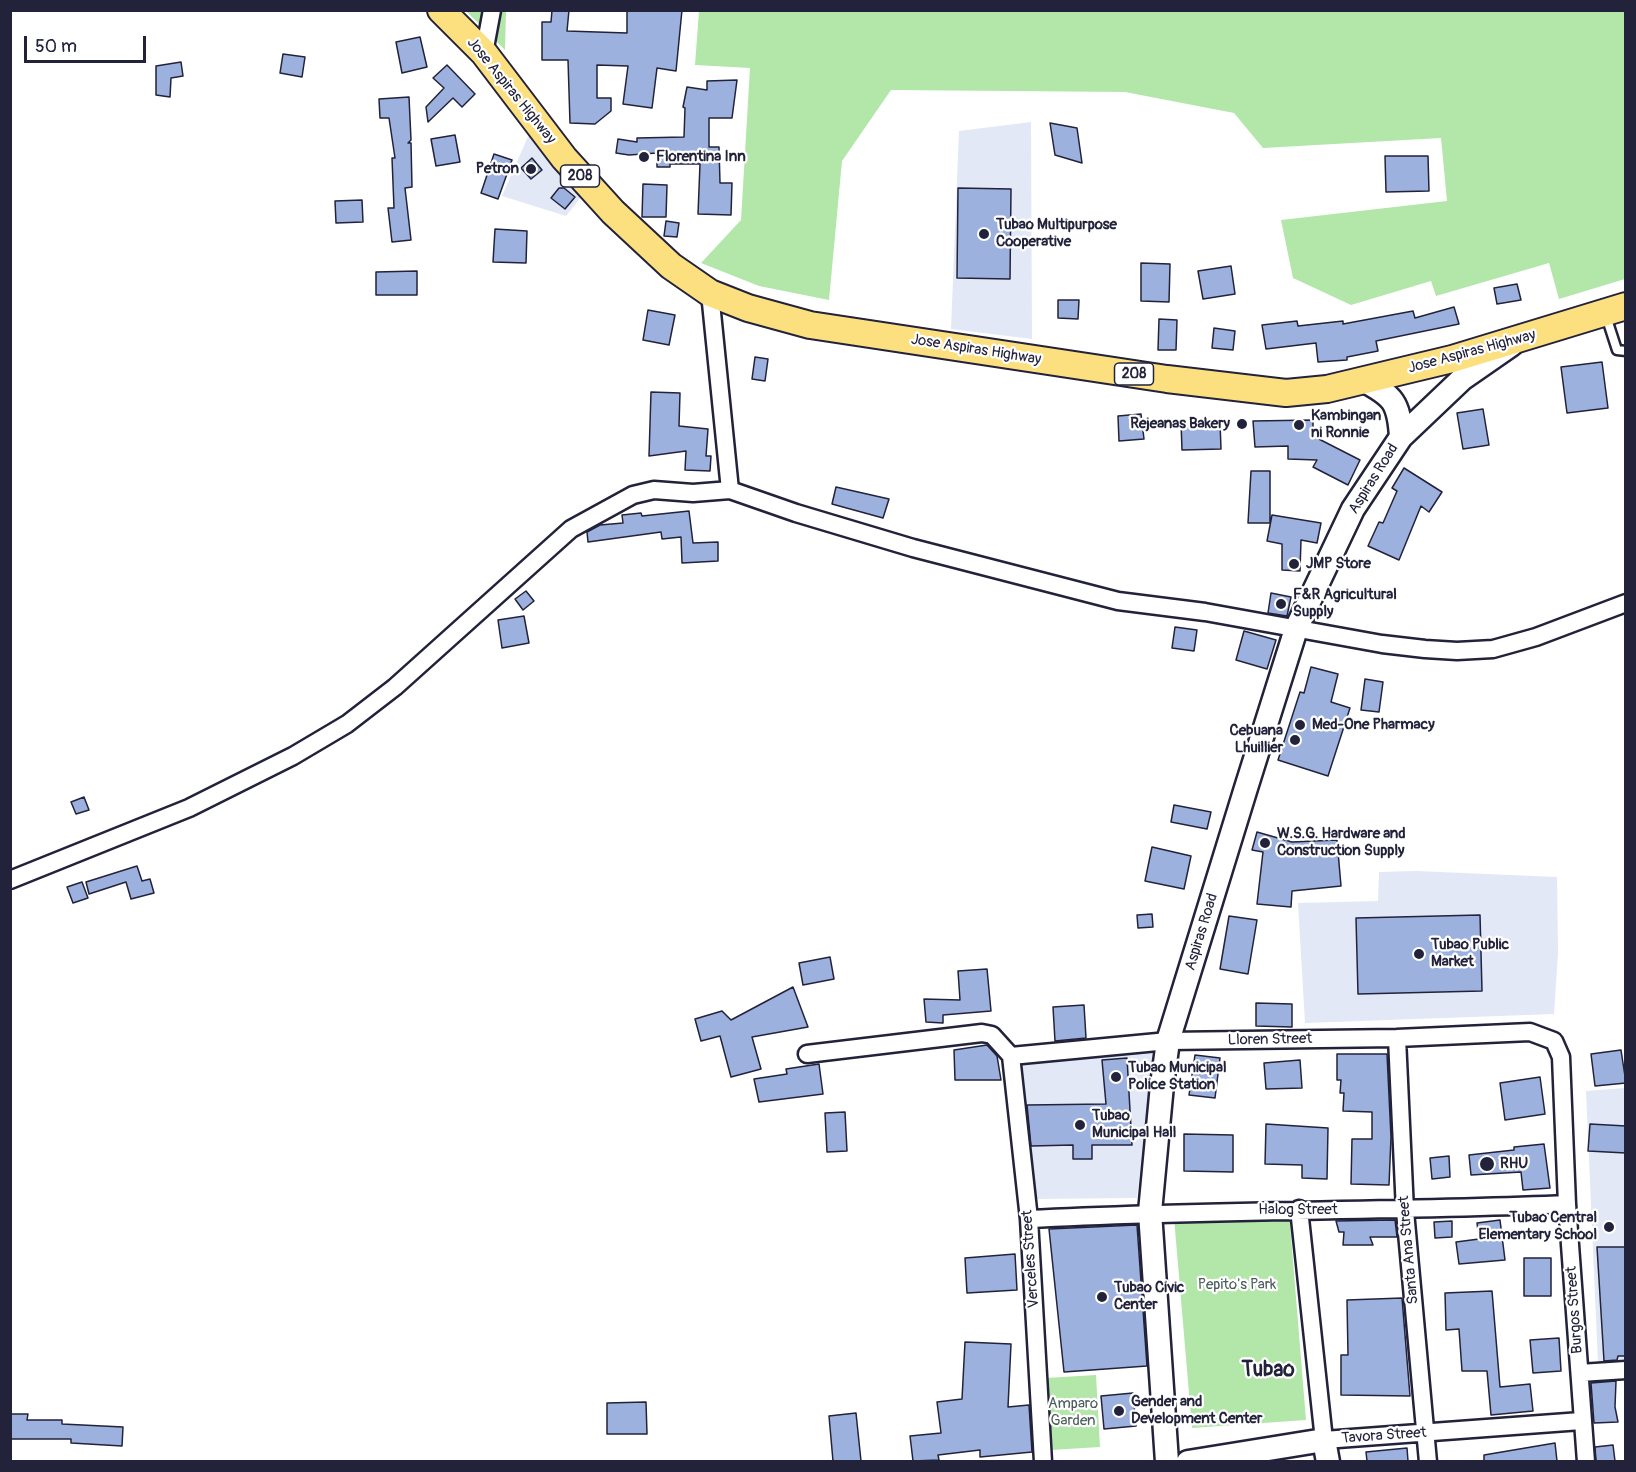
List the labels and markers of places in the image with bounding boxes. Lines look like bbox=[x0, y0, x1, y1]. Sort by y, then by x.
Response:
place label: Florentina Inn bbox=[656, 148, 746, 166]
marker: Florentina Inn bbox=[637, 150, 651, 164]
place label: Petron bbox=[476, 160, 519, 178]
marker: Petron bbox=[524, 162, 538, 176]
place label: Tubao Multipurpose Cooperative bbox=[996, 216, 1117, 251]
marker: Tubao Multipurpose Cooperative bbox=[977, 227, 991, 241]
place label: Kambingan ni Ronnie bbox=[1311, 407, 1381, 442]
place label: Rejeanas Bakery bbox=[1130, 415, 1230, 433]
marker: Rejeanas Bakery bbox=[1235, 417, 1249, 431]
marker: Kambingan ni Ronnie bbox=[1292, 418, 1306, 432]
place label: JMP Store bbox=[1306, 555, 1371, 573]
marker: JMP Store bbox=[1287, 557, 1301, 571]
place label: F&R Agricultural Supply bbox=[1293, 586, 1397, 621]
marker: F&R Agricultural Supply bbox=[1274, 597, 1288, 611]
place label: Med-One Pharmacy bbox=[1312, 716, 1435, 734]
marker: Med-One Pharmacy bbox=[1293, 718, 1307, 732]
place label: Cebuana Lhuillier bbox=[1229, 722, 1283, 757]
marker: Cebuana Lhuillier bbox=[1288, 733, 1302, 747]
place label: W.S.G. Hardware and Construction Supply bbox=[1277, 825, 1406, 860]
marker: W.S.G. Hardware and Construction Supply bbox=[1258, 836, 1272, 850]
place label: Tubao Public Market bbox=[1431, 936, 1509, 971]
marker: Tubao Public Market bbox=[1412, 947, 1426, 961]
place label: Tubao Municipal Police Station bbox=[1128, 1059, 1226, 1094]
marker: Tubao Municipal Police Station bbox=[1109, 1070, 1123, 1084]
place label: Tubao Municipal Hall bbox=[1092, 1107, 1176, 1142]
marker: Tubao Municipal Hall bbox=[1073, 1118, 1087, 1132]
marker: RHU bbox=[1478, 1155, 1496, 1173]
place label: RHU bbox=[1500, 1155, 1528, 1173]
place label: Tubao Central Elementary School bbox=[1479, 1209, 1597, 1244]
marker: Tubao Central Elementary School bbox=[1602, 1220, 1616, 1234]
place label: Tubao Civic Center bbox=[1114, 1279, 1184, 1314]
marker: Tubao Civic Center bbox=[1095, 1290, 1109, 1304]
place label: Gender and Development Center bbox=[1131, 1393, 1262, 1428]
marker: Gender and Development Center bbox=[1112, 1404, 1126, 1418]

